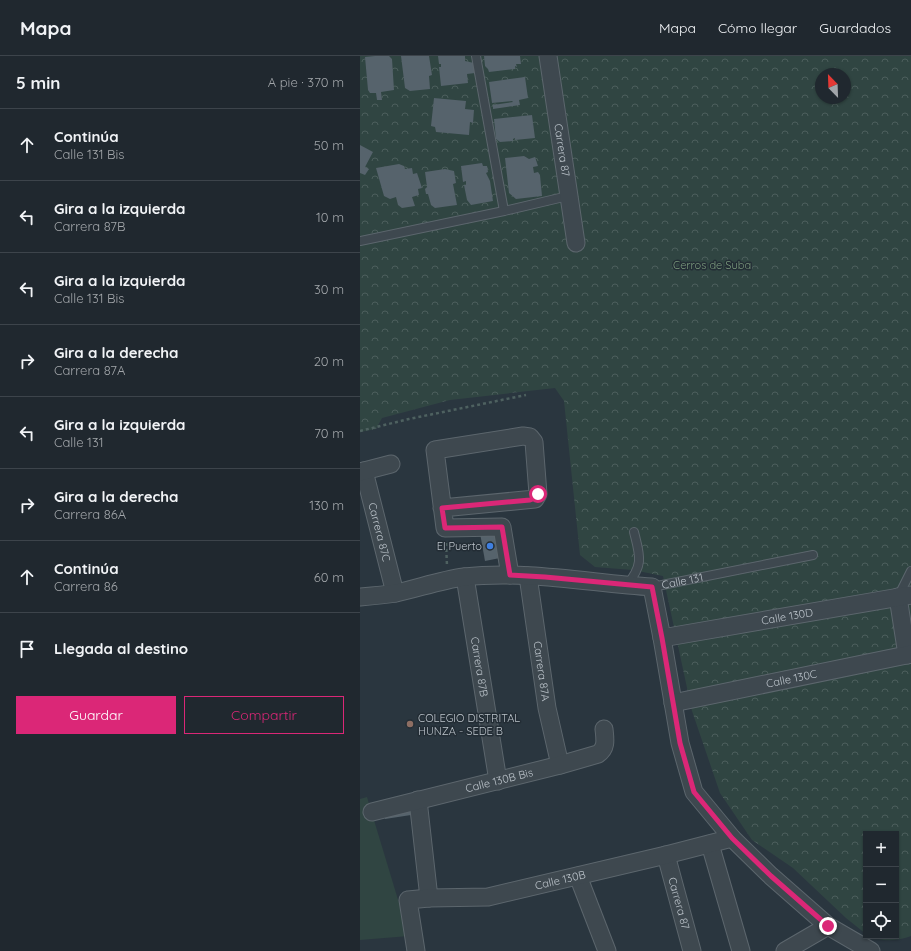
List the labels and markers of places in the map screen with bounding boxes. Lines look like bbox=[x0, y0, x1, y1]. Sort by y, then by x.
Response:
place label: El Puerto bbox=[437, 539, 482, 553]
marker: El Puerto bbox=[485, 541, 495, 551]
place label: COLEGIO DISTRITAL HUNZA - SEDE B bbox=[418, 711, 520, 738]
marker: COLEGIO DISTRITAL HUNZA - SEDE B bbox=[405, 719, 415, 729]

